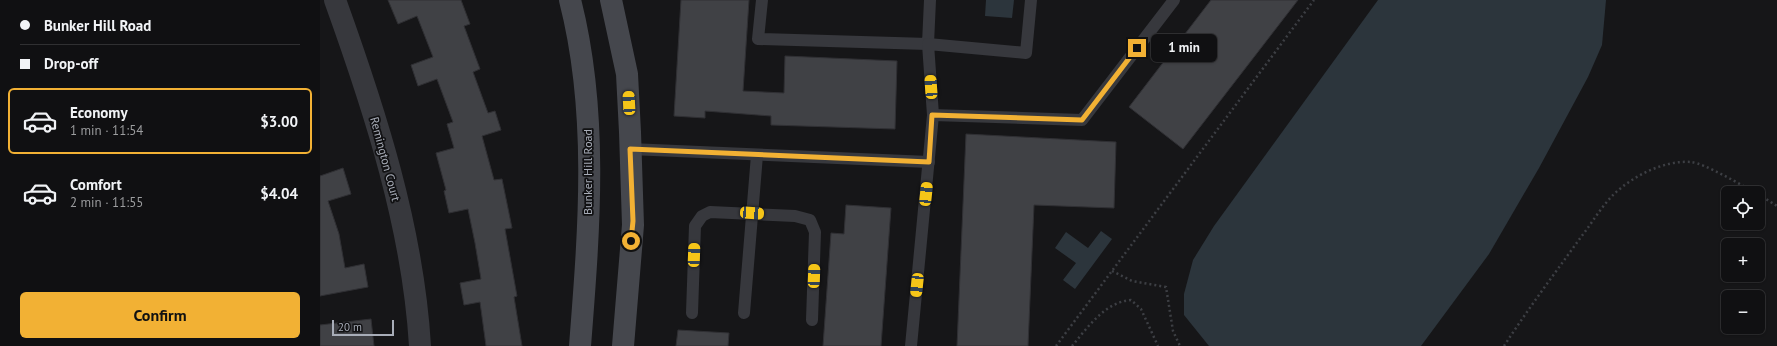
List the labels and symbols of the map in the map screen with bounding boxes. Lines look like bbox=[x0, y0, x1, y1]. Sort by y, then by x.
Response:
callout: 1 min bbox=[1151, 34, 1217, 62]
route end bbox=[1128, 39, 1146, 57]
car bbox=[924, 75, 938, 99]
car bbox=[622, 91, 636, 115]
street label: Remington Court bbox=[367, 115, 404, 203]
street label: Bunker Hill Road bbox=[580, 129, 595, 215]
car bbox=[919, 181, 933, 207]
car bbox=[740, 206, 764, 220]
route start bbox=[622, 232, 640, 250]
car bbox=[688, 243, 700, 267]
car bbox=[808, 264, 820, 288]
car bbox=[910, 272, 924, 298]
scale bar bbox=[332, 318, 394, 337]

